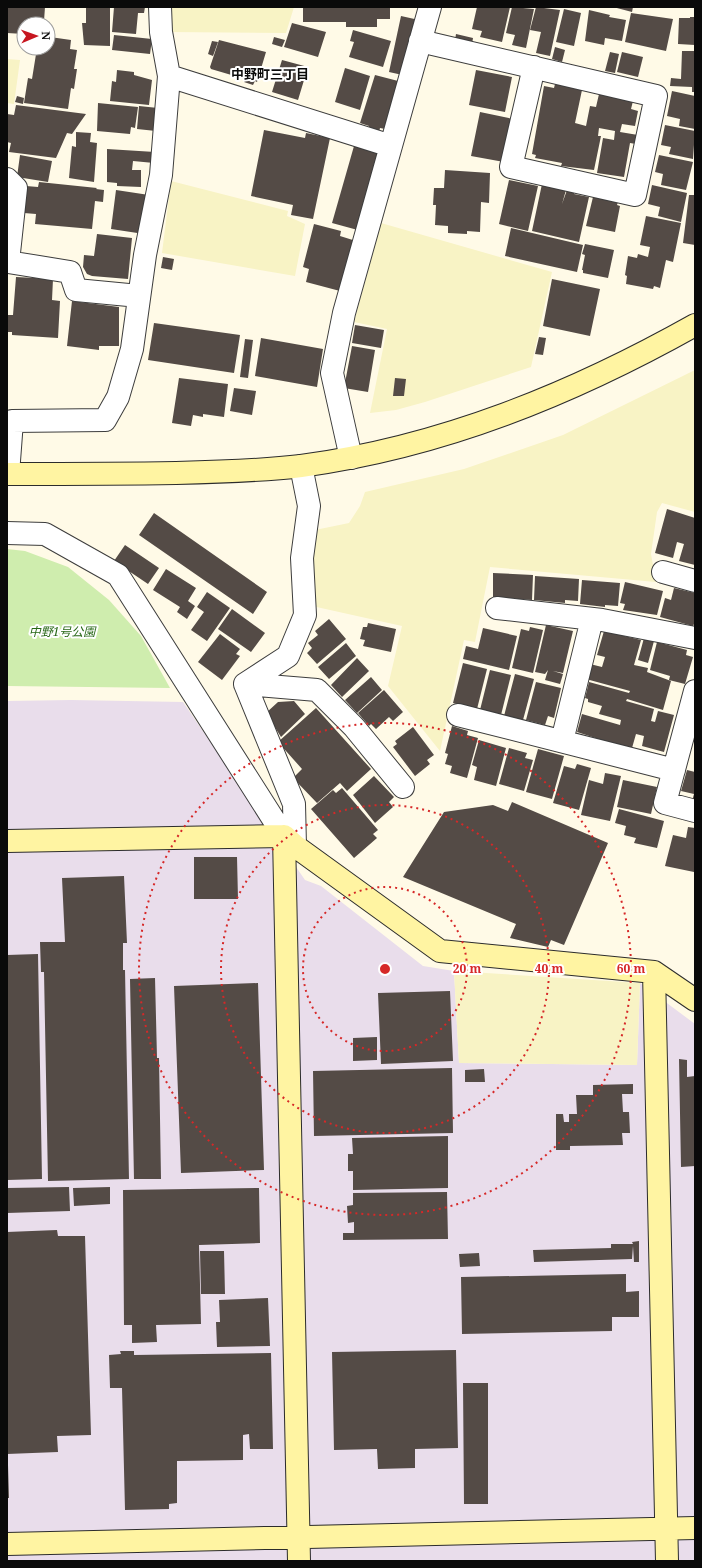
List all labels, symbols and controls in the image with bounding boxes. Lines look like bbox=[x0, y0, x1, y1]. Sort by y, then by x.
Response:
north arrow bbox=[16, 16, 56, 56]
text: N bbox=[39, 31, 54, 41]
district label: 中野町三丁目 bbox=[231, 65, 309, 83]
park label: 中野1号公園 bbox=[29, 623, 97, 640]
text: 20 m bbox=[453, 960, 481, 977]
text: 40 m bbox=[535, 960, 563, 977]
text: 60 m bbox=[617, 960, 645, 977]
centre of rings bbox=[378, 962, 392, 976]

